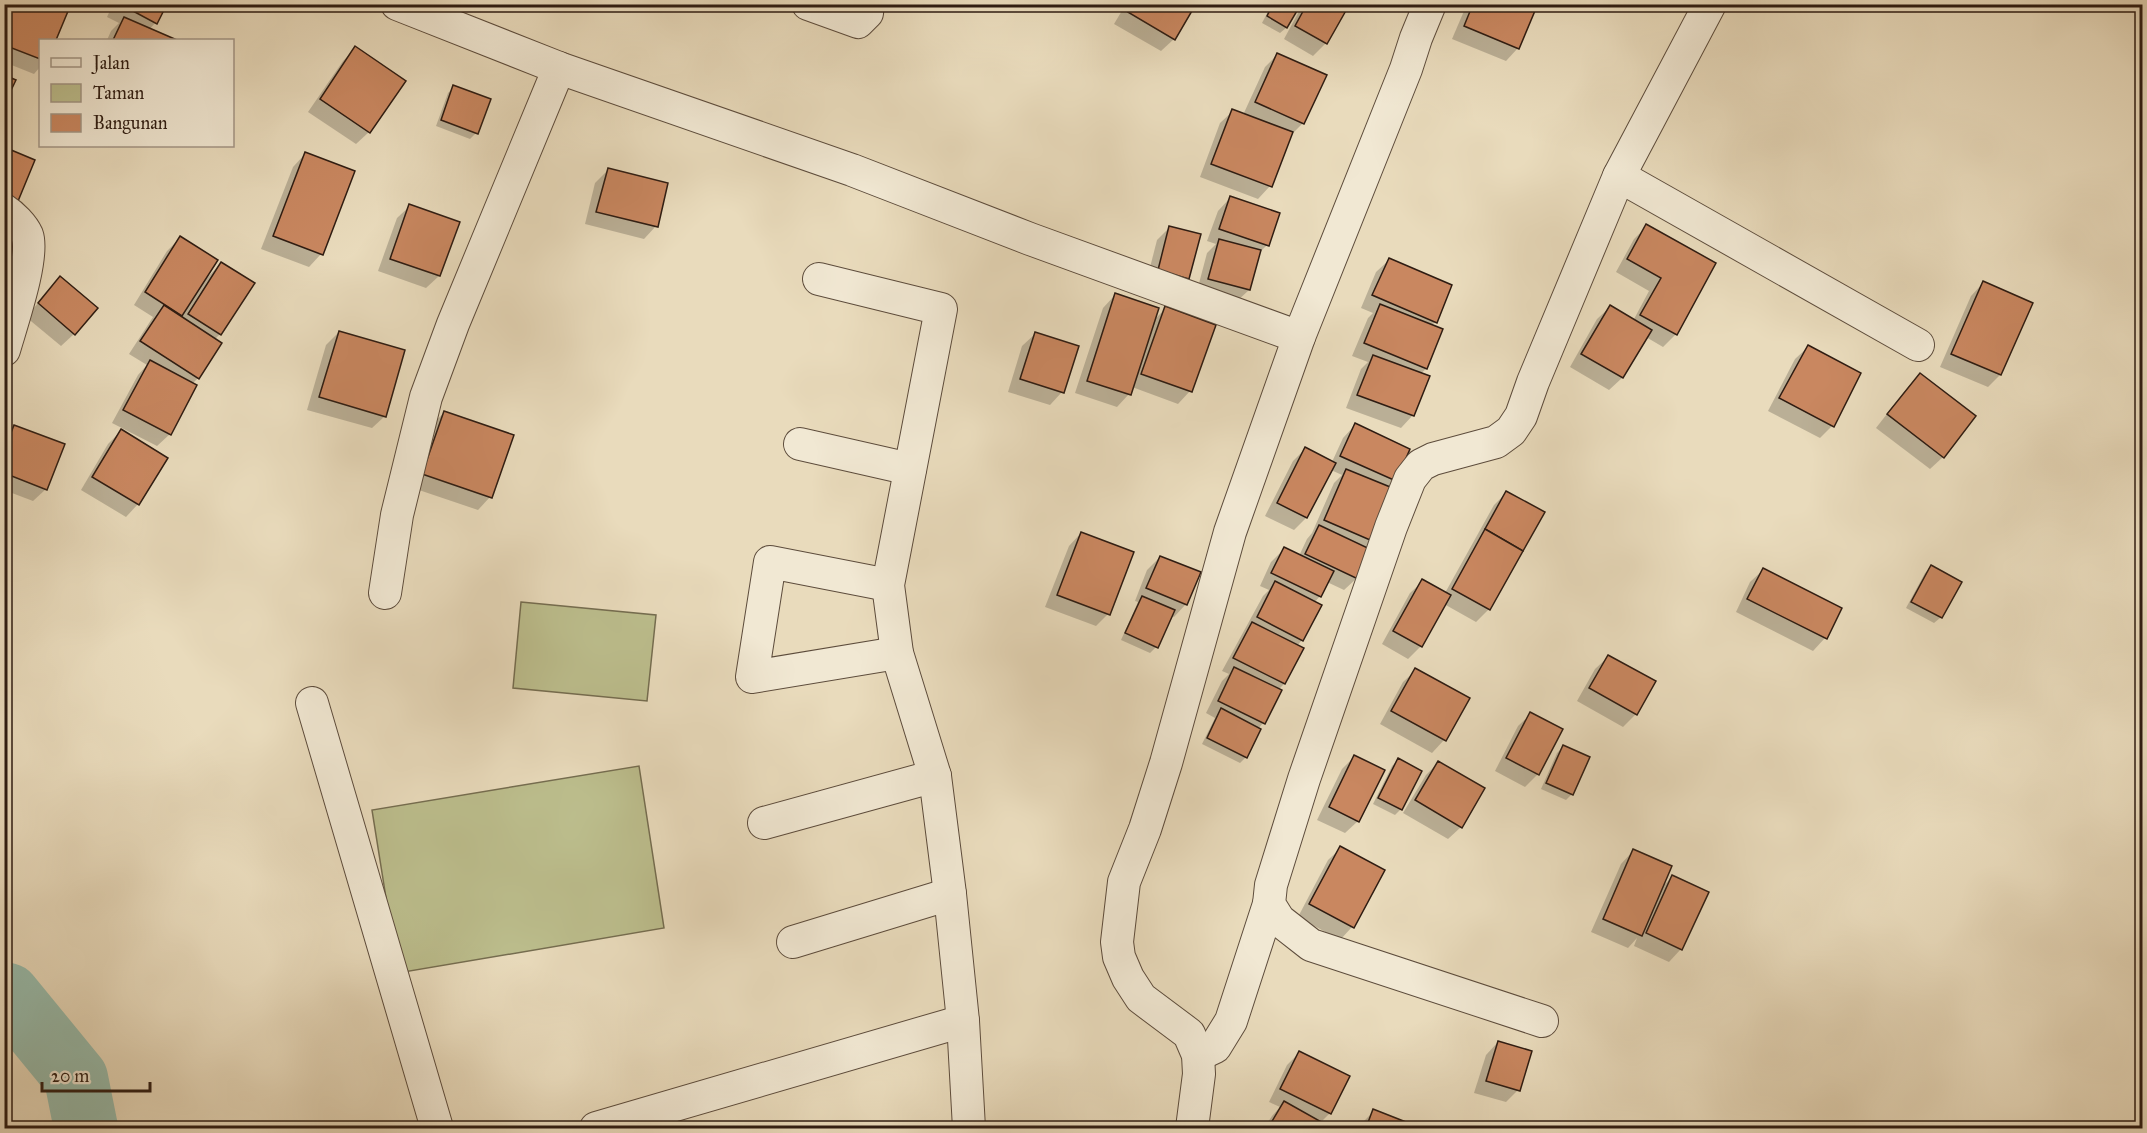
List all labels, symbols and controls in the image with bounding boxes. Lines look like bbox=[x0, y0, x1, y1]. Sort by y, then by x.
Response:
legend bbox=[39, 39, 234, 147]
text: Jalan bbox=[91, 52, 130, 75]
text: Taman bbox=[93, 82, 145, 104]
text: Bangunan bbox=[93, 112, 168, 135]
scale bar bbox=[42, 1055, 150, 1093]
text: 20 m bbox=[51, 1065, 89, 1087]

